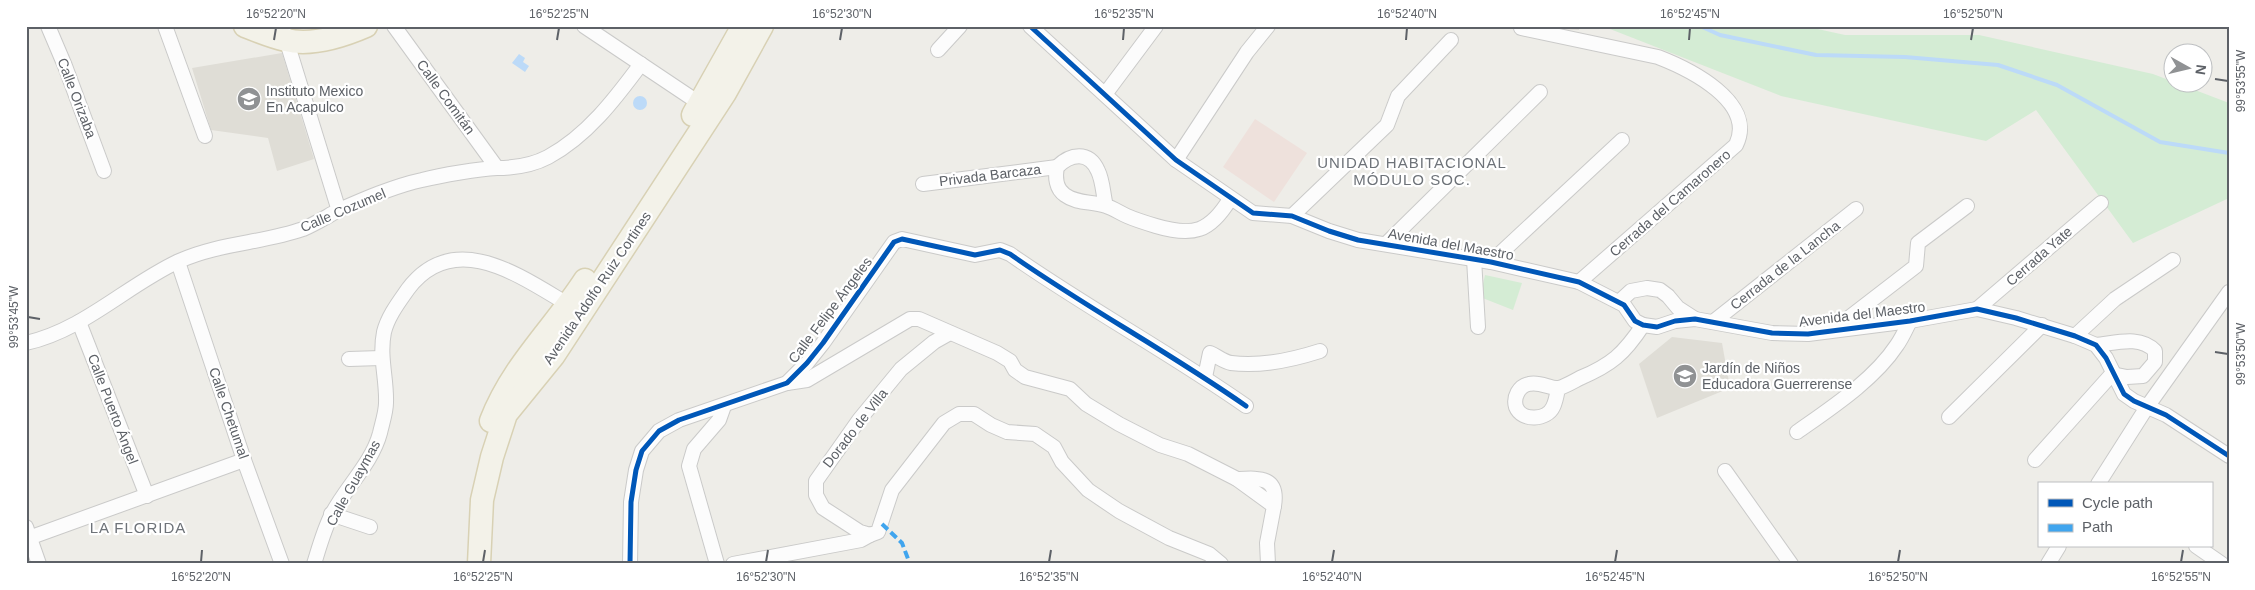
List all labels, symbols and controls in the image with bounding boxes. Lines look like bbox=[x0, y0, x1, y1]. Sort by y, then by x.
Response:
text: 16°52'20"N bbox=[246, 7, 306, 21]
text: 16°52'25"N bbox=[529, 7, 589, 21]
text: 16°52'30"N bbox=[812, 7, 872, 21]
text: 16°52'35"N bbox=[1094, 7, 1154, 21]
text: 16°52'40"N bbox=[1377, 7, 1437, 21]
text: 16°52'45"N bbox=[1660, 7, 1720, 21]
text: 16°52'50"N bbox=[1943, 7, 2003, 21]
north arrow bbox=[2162, 42, 2212, 92]
text: 99°53'55"W bbox=[2234, 49, 2248, 112]
street label: Calle Orizaba bbox=[54, 56, 100, 141]
street label: Calle Comitán bbox=[414, 57, 478, 137]
text: N bbox=[2192, 64, 2210, 76]
place label: Instituto Mexico En Acapulco bbox=[266, 83, 363, 115]
school or university icon: Instituto Mexico En Acapulco bbox=[236, 86, 262, 112]
street label: Cerrada del Camaronero bbox=[1606, 146, 1734, 260]
district label: UNIDAD HABITACIONAL MÓDULO SOC. bbox=[1317, 154, 1507, 188]
street label: Privada Barcaza bbox=[938, 161, 1042, 189]
street label: Calle Cozumel bbox=[298, 185, 388, 235]
street label: Avenida Adolfo Ruiz Cortines bbox=[540, 208, 654, 368]
street label: Cerrada de la Lancha bbox=[1727, 217, 1843, 313]
street label: Cerrada Yate bbox=[2003, 223, 2075, 289]
street label: Avenida del Maestro bbox=[1387, 225, 1515, 263]
street label: Calle Felipe Ángeles bbox=[785, 254, 875, 366]
text: 99°53'45"W bbox=[7, 285, 21, 348]
street label: Avenida del Maestro bbox=[1798, 298, 1926, 330]
text: 99°53'50"W bbox=[2234, 322, 2248, 385]
street label: Calle Puerto Ángel bbox=[85, 352, 141, 466]
place label: Jardín de Niños Educadora Guerrerense bbox=[1702, 360, 1852, 392]
school or university icon: Jardín de Niños Educadora Guerrerense bbox=[1672, 363, 1698, 389]
street label: Calle Chetumal bbox=[206, 365, 252, 461]
street label: Dorado de Villa bbox=[819, 385, 891, 471]
street label: Calle Guaymas bbox=[323, 437, 383, 529]
legend bbox=[2038, 482, 2212, 548]
text: Cycle path bbox=[2082, 494, 2153, 511]
text: Path bbox=[2082, 518, 2113, 535]
district label: LA FLORIDA bbox=[90, 519, 186, 536]
text: 16°52'20"N bbox=[171, 570, 231, 584]
text: 16°52'25"N bbox=[453, 570, 513, 584]
text: 16°52'30"N bbox=[736, 570, 796, 584]
text: 16°52'35"N bbox=[1019, 570, 1079, 584]
text: 16°52'40"N bbox=[1302, 570, 1362, 584]
text: 16°52'45"N bbox=[1585, 570, 1645, 584]
text: 16°52'50"N bbox=[1868, 570, 1928, 584]
text: 16°52'55"N bbox=[2151, 570, 2211, 584]

